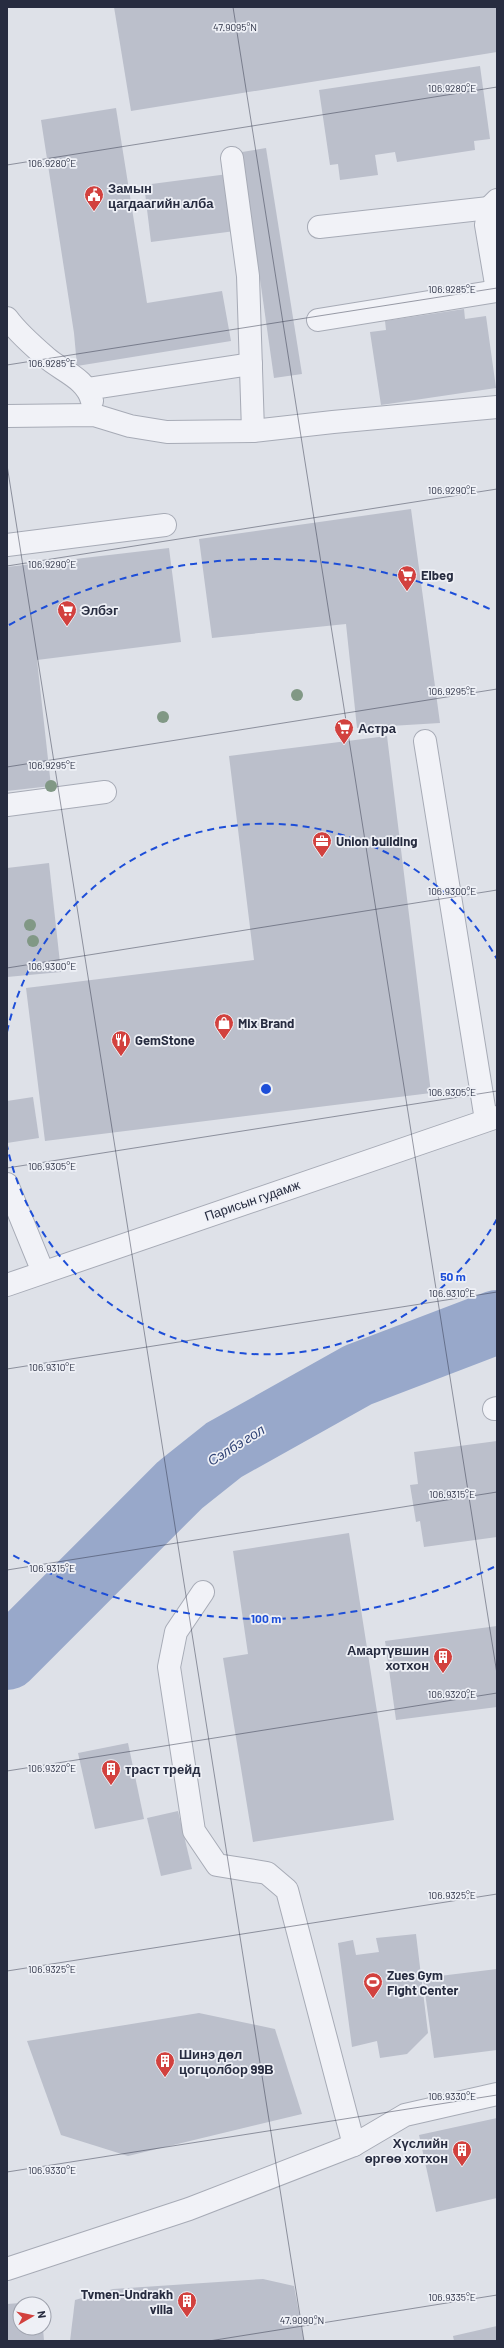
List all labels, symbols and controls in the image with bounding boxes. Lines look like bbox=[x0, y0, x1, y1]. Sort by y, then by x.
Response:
text: 47.9095°N bbox=[213, 21, 257, 33]
text: 106.9280°E bbox=[428, 82, 476, 94]
text: 106.9280°E bbox=[28, 157, 76, 169]
place label: Замын цагдаагийн алба bbox=[108, 180, 214, 211]
public building icon: Замын цагдаагийн алба bbox=[83, 184, 105, 212]
text: 106.9285°E bbox=[428, 283, 476, 295]
text: 106.9285°E bbox=[28, 357, 76, 369]
text: 106.9290°E bbox=[428, 484, 476, 496]
text: 106.9290°E bbox=[28, 558, 76, 570]
supermarket icon: Elbeg bbox=[396, 564, 418, 592]
place label: Elbeg bbox=[421, 567, 453, 583]
supermarket icon: Элбэг bbox=[56, 599, 78, 627]
place label: Элбэг bbox=[81, 602, 119, 618]
text: 106.9295°E bbox=[428, 685, 476, 697]
supermarket icon: Астра bbox=[333, 717, 355, 745]
place label: Астра bbox=[358, 720, 397, 736]
text: 106.9295°E bbox=[28, 759, 76, 771]
office icon: Union building bbox=[311, 830, 333, 858]
place label: Union building bbox=[336, 833, 418, 849]
text: 106.9300°E bbox=[428, 885, 476, 897]
text: 106.9300°E bbox=[28, 960, 76, 972]
shop icon: Mix Brand bbox=[213, 1012, 235, 1040]
place label: Mix Brand bbox=[238, 1015, 294, 1031]
restaurant icon: GemStone bbox=[110, 1029, 132, 1057]
place label: GemStone bbox=[135, 1032, 195, 1048]
centre of rings bbox=[259, 1082, 273, 1096]
text: 106.9305°E bbox=[428, 1086, 476, 1098]
text: 106.9305°E bbox=[28, 1160, 76, 1172]
street label: Парисын гудамж bbox=[202, 1176, 302, 1224]
text: 50 m bbox=[440, 1269, 466, 1283]
text: 106.9310°E bbox=[429, 1287, 475, 1299]
text: 106.9310°E bbox=[29, 1361, 75, 1373]
water label: Сэлбэ гол bbox=[204, 1420, 268, 1469]
text: 106.9315°E bbox=[429, 1488, 475, 1500]
text: 106.9315°E bbox=[29, 1562, 75, 1574]
text: 100 m bbox=[251, 1611, 281, 1625]
place label: Амартүвшин хотхон bbox=[347, 1642, 429, 1673]
building icon: Амартүвшин хотхон bbox=[432, 1646, 454, 1674]
text: 106.9320°E bbox=[428, 1688, 476, 1700]
building icon: траст трейд bbox=[100, 1758, 122, 1786]
place label: траст трейд bbox=[125, 1761, 201, 1777]
text: 106.9320°E bbox=[28, 1762, 76, 1774]
text: 106.9325°E bbox=[428, 1889, 476, 1901]
text: 106.9325°E bbox=[28, 1963, 76, 1975]
place label: Zues Gym Fight Center bbox=[387, 1967, 459, 1998]
sports icon: Zues Gym Fight Center bbox=[362, 1971, 384, 1999]
place label: Шинэ дөл цогцолбор 99В bbox=[179, 2046, 274, 2077]
building icon: Шинэ дөл цогцолбор 99В bbox=[154, 2050, 176, 2078]
text: 106.9330°E bbox=[428, 2090, 476, 2102]
place label: Хүслийн өргөө хотхон bbox=[365, 2135, 448, 2166]
building icon: Хүслийн өргөө хотхон bbox=[451, 2139, 473, 2167]
text: 106.9330°E bbox=[28, 2164, 76, 2176]
place label: Tvmen-Undrakh villa bbox=[81, 2286, 173, 2317]
building icon: Tvmen-Undrakh villa bbox=[176, 2290, 198, 2318]
text: 106.9335°E bbox=[428, 2291, 476, 2303]
north arrow bbox=[12, 2296, 52, 2336]
text: N bbox=[35, 2310, 49, 2319]
text: 47.9090°N bbox=[280, 2314, 324, 2326]

